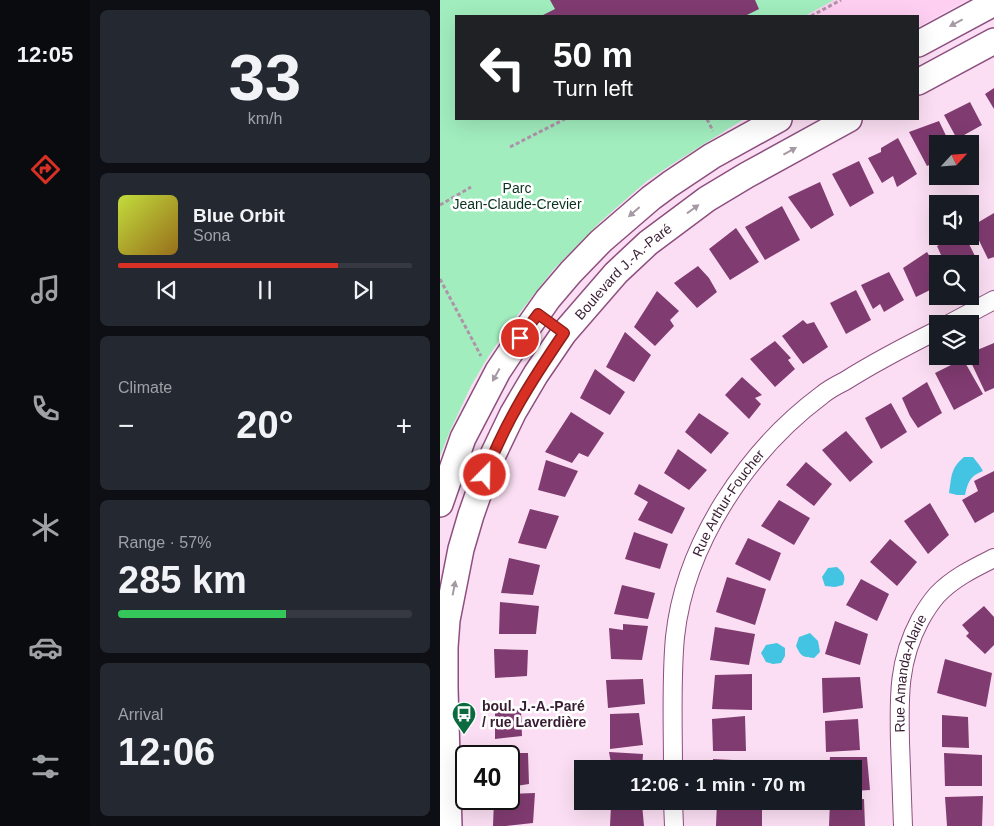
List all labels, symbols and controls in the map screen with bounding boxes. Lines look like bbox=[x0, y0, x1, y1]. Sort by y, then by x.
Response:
one-way arrow bbox=[948, 19, 963, 27]
icon: left bbox=[470, 35, 535, 100]
text: 50 m bbox=[553, 35, 633, 74]
text: 33 bbox=[229, 41, 301, 114]
text: 12:05 bbox=[17, 42, 73, 67]
text: Turn left bbox=[553, 76, 633, 101]
text: km/h bbox=[248, 110, 282, 127]
north arrow bbox=[929, 135, 979, 185]
map controls bbox=[929, 135, 979, 365]
one-way arrow bbox=[783, 147, 797, 156]
icon: directions bbox=[28, 152, 63, 187]
park label: Parc Jean-Claude-Crevier bbox=[452, 180, 582, 212]
button: sound bbox=[929, 195, 979, 245]
one-way arrow bbox=[686, 204, 700, 214]
text: Blue Orbit bbox=[193, 205, 285, 226]
one-way arrow bbox=[628, 207, 641, 218]
street label: Boulevard J.-A.-Paré bbox=[571, 220, 675, 323]
text: Sona bbox=[193, 227, 230, 244]
button: search bbox=[929, 255, 979, 305]
icon: music bbox=[28, 272, 63, 307]
icon: previous bbox=[153, 276, 181, 304]
icon: pause bbox=[251, 276, 279, 304]
icon: next bbox=[349, 276, 377, 304]
button: layers bbox=[929, 315, 979, 365]
pin bbox=[499, 317, 541, 359]
icon: arrive bbox=[506, 324, 534, 352]
one-way arrow bbox=[492, 368, 500, 383]
text: Climate bbox=[118, 379, 172, 396]
icon: phone bbox=[28, 391, 63, 426]
text: 20° bbox=[236, 404, 294, 446]
text: − bbox=[118, 410, 134, 441]
text: + bbox=[396, 410, 412, 441]
street label: Rue Arthur-Foucher bbox=[689, 446, 768, 559]
position arrow bbox=[458, 448, 510, 500]
icon: climate bbox=[28, 510, 63, 545]
text: Range · 57% bbox=[118, 534, 211, 551]
text: 285 km bbox=[118, 559, 247, 601]
one-way arrow bbox=[450, 579, 458, 595]
street label: Rue Amanda-Alarie bbox=[892, 611, 930, 733]
icon: car bbox=[28, 630, 63, 665]
place label: boul. J.-A.-Paré / rue Laverdière bbox=[482, 698, 586, 730]
bus stop icon: boul. J.-A.-Paré / rue Laverdière bbox=[451, 701, 477, 735]
text: Arrival bbox=[118, 706, 163, 723]
text: 12:06 bbox=[118, 731, 215, 773]
speed limit sign: 40 bbox=[455, 745, 520, 810]
icon: filters bbox=[28, 749, 63, 784]
text: 12:06 · 1 min · 70 m bbox=[630, 774, 806, 795]

